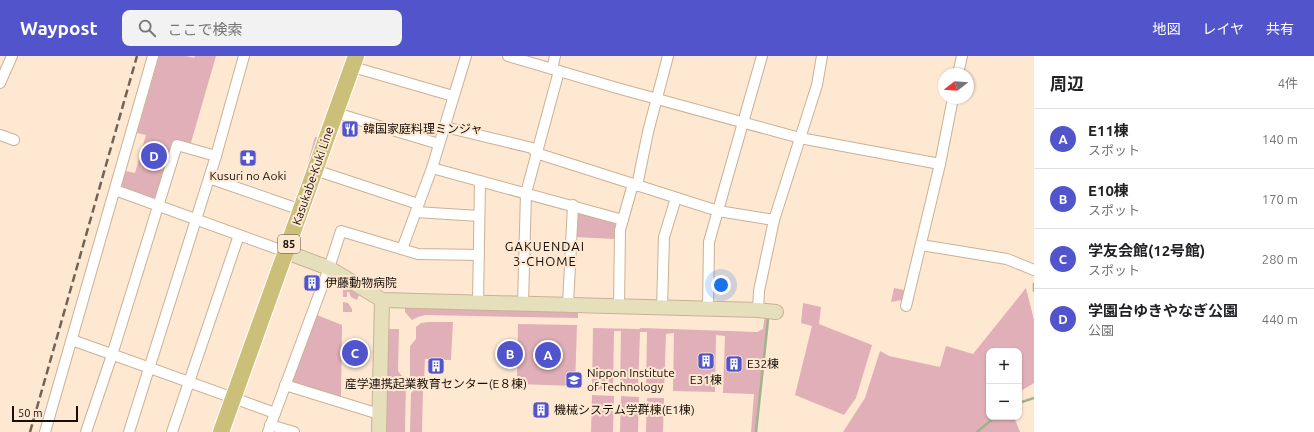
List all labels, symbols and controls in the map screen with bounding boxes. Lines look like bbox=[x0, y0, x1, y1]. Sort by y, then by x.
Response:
search box bbox=[122, 10, 402, 46]
text: Waypost bbox=[20, 17, 98, 39]
icon: search bbox=[136, 17, 158, 39]
text: ここで検索 bbox=[168, 21, 243, 38]
text: 地図 bbox=[1152, 21, 1180, 37]
text: レイヤ bbox=[1202, 21, 1244, 37]
text: 共有 bbox=[1266, 21, 1294, 37]
north arrow bbox=[938, 68, 974, 104]
text: 周辺 bbox=[1050, 74, 1084, 93]
text: 4件 bbox=[1278, 76, 1298, 90]
restaurant icon: 韓国家庭料理ミンジャ bbox=[340, 119, 360, 139]
place label: 韓国家庭料理ミンジャ bbox=[363, 122, 482, 135]
text: E11棟 bbox=[1088, 122, 1129, 139]
street label: Kasukabe-Kuki Line bbox=[290, 125, 335, 227]
text: A bbox=[1058, 132, 1068, 146]
text: 140 m bbox=[1262, 132, 1298, 146]
pin: D bbox=[141, 141, 167, 171]
text: スポット bbox=[1088, 143, 1140, 157]
pharmacy icon: Kusuri no Aoki bbox=[238, 148, 258, 168]
place label: Kusuri no Aoki bbox=[210, 169, 286, 182]
text: E10棟 bbox=[1088, 182, 1129, 199]
text: B bbox=[1059, 192, 1067, 206]
text: 170 m bbox=[1262, 192, 1298, 206]
text: スポット bbox=[1088, 203, 1140, 217]
road number: 85 bbox=[278, 235, 300, 253]
district label: GAKUENDAI 3-CHOME bbox=[505, 239, 585, 268]
text: 学友会館(12号館) bbox=[1088, 242, 1205, 259]
text: C bbox=[1059, 252, 1067, 266]
text: 280 m bbox=[1262, 252, 1298, 266]
text: スポット bbox=[1088, 263, 1140, 277]
building icon: 伊藤動物病院 bbox=[302, 273, 322, 293]
your location bbox=[711, 275, 731, 295]
place label: 伊藤動物病院 bbox=[325, 276, 397, 289]
text: 学園台ゆきやなぎ公園 bbox=[1088, 302, 1238, 319]
text: D bbox=[1058, 312, 1068, 326]
text: 440 m bbox=[1262, 312, 1298, 326]
text: 公園 bbox=[1088, 323, 1114, 337]
pin: C bbox=[342, 338, 368, 368]
pin: B bbox=[497, 339, 523, 369]
pin: A bbox=[535, 340, 561, 370]
map controls bbox=[986, 348, 1022, 420]
button: + bbox=[986, 348, 1022, 384]
building icon: E31棟 bbox=[696, 351, 716, 371]
building icon: E32棟 bbox=[724, 354, 744, 374]
building icon: 産学連携起業教育センター(E８棟) bbox=[426, 356, 446, 376]
place label: E32棟 bbox=[747, 357, 779, 370]
place label: Nippon Institute of Technology bbox=[587, 366, 675, 393]
school or university icon: Nippon Institute of Technology bbox=[564, 370, 584, 390]
place label: E31棟 bbox=[690, 373, 722, 386]
place label: 産学連携起業教育センター(E８棟) bbox=[345, 377, 527, 391]
button: − bbox=[986, 384, 1022, 420]
building icon: 機械システム学群棟(E1棟) bbox=[531, 400, 551, 420]
place label: 機械システム学群棟(E1棟) bbox=[554, 403, 695, 417]
scale bar bbox=[12, 404, 78, 423]
text: 50 m bbox=[18, 407, 42, 419]

